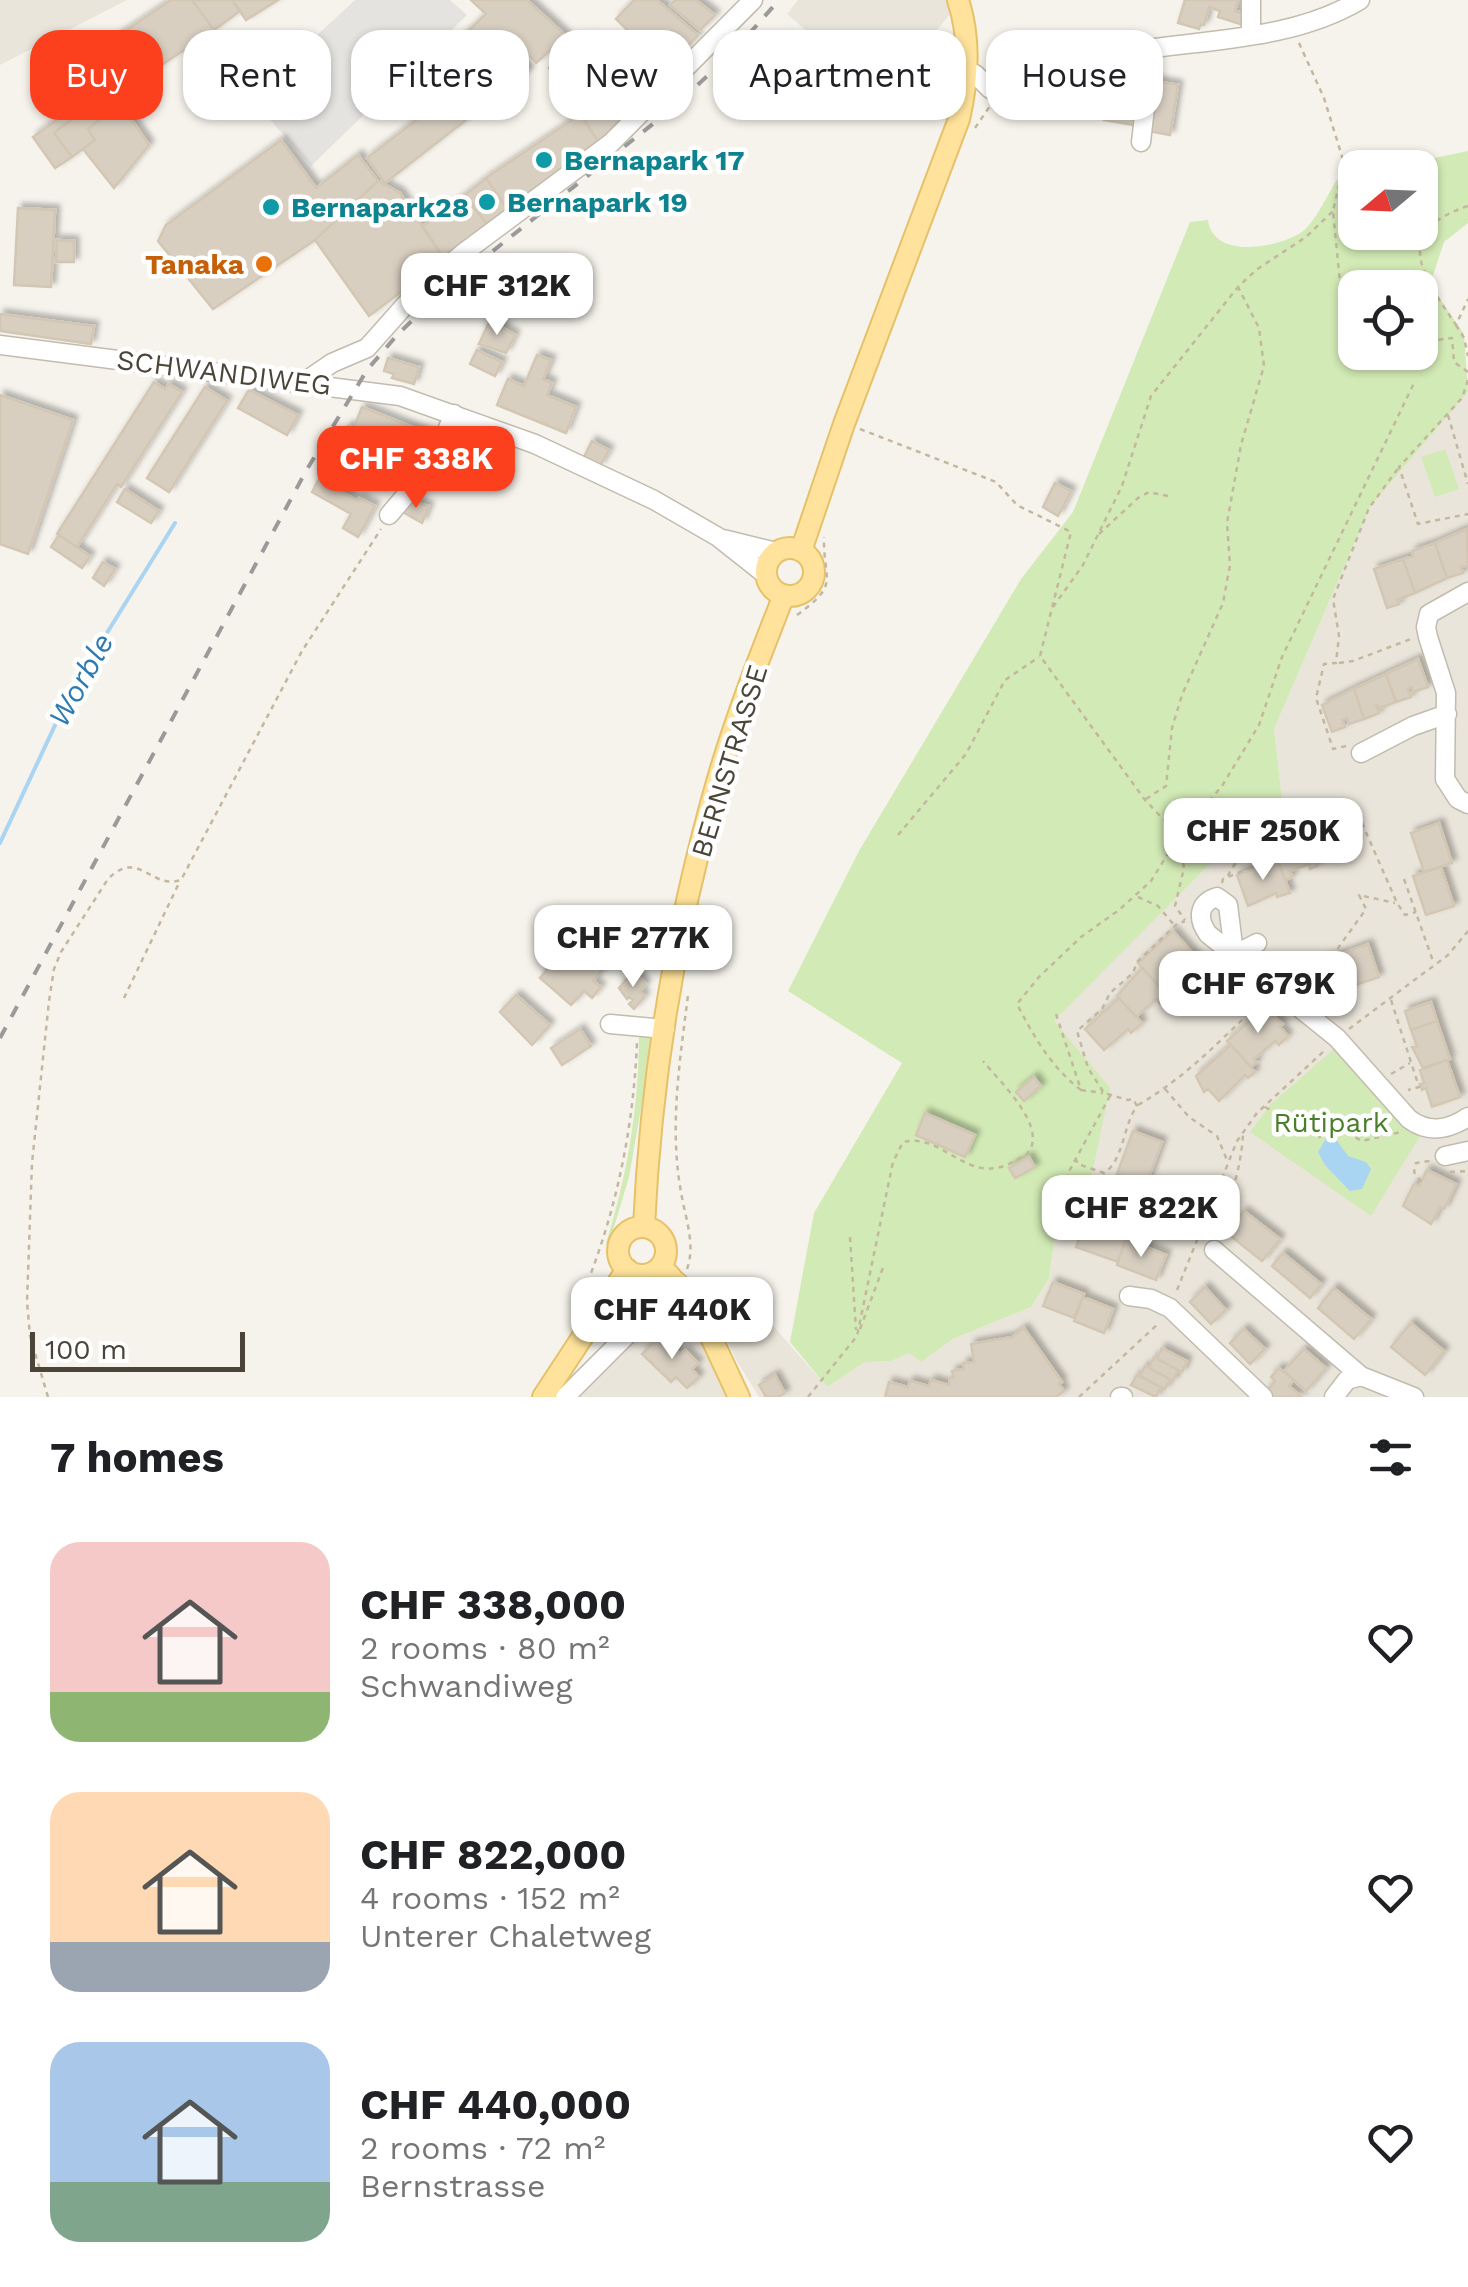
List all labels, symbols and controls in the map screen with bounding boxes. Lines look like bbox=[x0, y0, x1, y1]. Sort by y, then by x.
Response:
chip: Buy bbox=[30, 30, 163, 120]
chip: Rent bbox=[183, 30, 331, 120]
chip: Filters bbox=[351, 30, 529, 120]
chip: New bbox=[549, 30, 693, 120]
chip: Apartment bbox=[713, 30, 966, 120]
chip: House bbox=[986, 30, 1163, 120]
place label: Bernapark 17 bbox=[564, 144, 745, 177]
marker: Bernapark 17 bbox=[533, 149, 555, 171]
north arrow bbox=[1338, 150, 1438, 250]
map controls bbox=[1338, 150, 1438, 370]
place label: Bernapark 19 bbox=[507, 186, 688, 219]
place label: Bernapark28 bbox=[291, 191, 469, 224]
marker: Bernapark 19 bbox=[476, 191, 498, 213]
marker: Bernapark28 bbox=[260, 196, 282, 218]
place label: Tanaka bbox=[145, 248, 245, 281]
marker: Tanaka bbox=[253, 253, 275, 275]
pin: CHF 312K bbox=[394, 253, 600, 338]
text: CHF 312K bbox=[423, 266, 571, 304]
button: locate bbox=[1338, 270, 1438, 370]
street label: SCHWANDIWEG bbox=[115, 343, 333, 402]
pin: CHF 338K bbox=[313, 426, 519, 511]
text: CHF 338K bbox=[339, 439, 493, 477]
water label: Worble bbox=[41, 627, 120, 733]
street label: BERNSTRASSE bbox=[684, 661, 774, 862]
pin: CHF 250K bbox=[1160, 798, 1366, 883]
text: CHF 250K bbox=[1186, 811, 1340, 849]
pin: CHF 277K bbox=[530, 905, 736, 990]
text: CHF 277K bbox=[556, 918, 710, 956]
pin: CHF 679K bbox=[1155, 951, 1361, 1036]
text: CHF 679K bbox=[1181, 964, 1335, 1002]
park label: Rütipark bbox=[1273, 1106, 1389, 1139]
pin: CHF 822K bbox=[1038, 1175, 1244, 1260]
text: CHF 822K bbox=[1064, 1188, 1218, 1226]
pin: CHF 440K bbox=[569, 1277, 775, 1362]
text: CHF 440K bbox=[593, 1290, 751, 1328]
scale bar bbox=[30, 1327, 245, 1372]
text: 100 m bbox=[45, 1333, 127, 1366]
icon: filters bbox=[1363, 1430, 1418, 1485]
text: 7 homes bbox=[50, 1433, 224, 1482]
text: CHF 338,000 bbox=[360, 1580, 626, 1629]
icon: home bbox=[130, 1582, 250, 1702]
icon: heart bbox=[1363, 1615, 1418, 1670]
text: 2 rooms · 80 m² bbox=[360, 1629, 610, 1667]
text: Schwandiweg bbox=[360, 1667, 573, 1705]
text: CHF 822,000 bbox=[360, 1830, 626, 1879]
icon: home bbox=[130, 1832, 250, 1952]
icon: heart bbox=[1363, 1865, 1418, 1920]
text: 4 rooms · 152 m² bbox=[360, 1879, 620, 1917]
text: Unterer Chaletweg bbox=[360, 1917, 651, 1955]
text: CHF 440,000 bbox=[360, 2080, 631, 2129]
icon: home bbox=[130, 2082, 250, 2202]
icon: heart bbox=[1363, 2115, 1418, 2170]
text: 2 rooms · 72 m² bbox=[360, 2129, 605, 2167]
text: Bernstrasse bbox=[360, 2167, 545, 2205]

